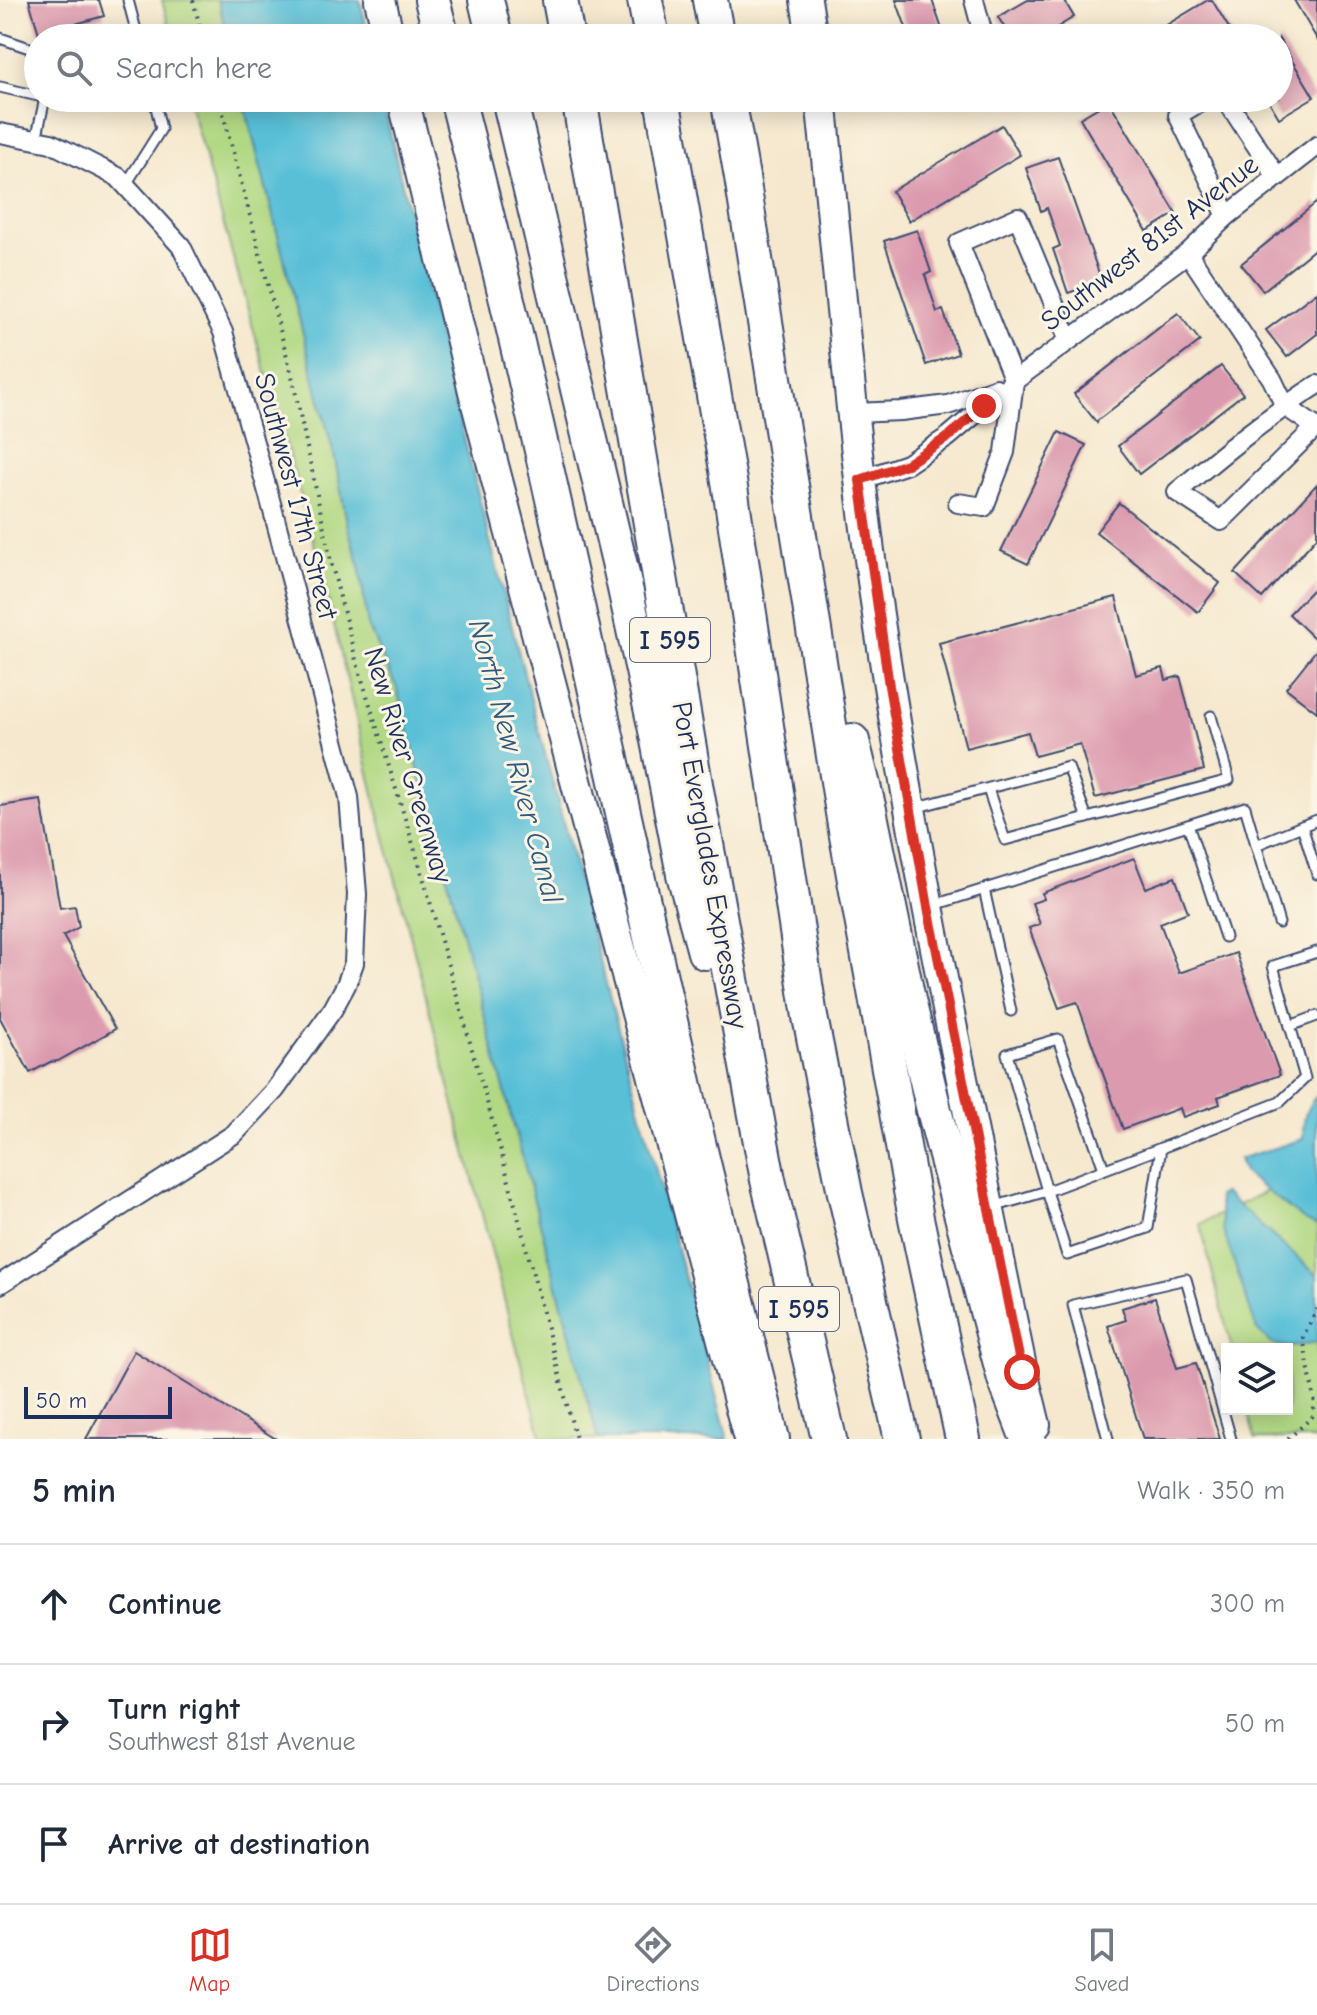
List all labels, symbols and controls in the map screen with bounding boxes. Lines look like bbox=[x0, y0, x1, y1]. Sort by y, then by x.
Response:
search box bbox=[24, 24, 1293, 112]
icon: search bbox=[52, 46, 96, 90]
text: Search here bbox=[116, 51, 272, 86]
street label: Southwest 81st Avenue bbox=[1035, 148, 1265, 337]
street label: Southwest 17th Street bbox=[248, 370, 345, 624]
route end bbox=[966, 388, 1002, 424]
water label: North New River Canal bbox=[461, 615, 570, 907]
road number: I 595 bbox=[630, 618, 710, 662]
street label: New River Greenway bbox=[357, 644, 459, 887]
street label: Port Everglades Expressway bbox=[665, 699, 755, 1032]
road number: I 595 bbox=[759, 1287, 839, 1331]
map controls bbox=[1221, 1343, 1293, 1415]
button: layers bbox=[1221, 1343, 1293, 1415]
route start bbox=[1004, 1354, 1040, 1390]
scale bar bbox=[24, 1383, 172, 1419]
text: 50 m bbox=[36, 1388, 87, 1414]
text: 5 min bbox=[32, 1471, 116, 1511]
text: Walk · 350 m bbox=[1137, 1476, 1285, 1506]
icon: ahead bbox=[32, 1582, 76, 1626]
text: Continue bbox=[108, 1587, 222, 1622]
text: 300 m bbox=[1210, 1589, 1285, 1619]
text: Turn right bbox=[108, 1692, 240, 1727]
icon: right bbox=[32, 1702, 76, 1746]
text: 50 m bbox=[1225, 1709, 1285, 1739]
text: Southwest 81st Avenue bbox=[108, 1727, 356, 1757]
icon: arrive bbox=[32, 1822, 76, 1866]
text: Arrive at destination bbox=[108, 1827, 370, 1862]
tab: Map bbox=[188, 1923, 232, 1997]
tab: Directions bbox=[607, 1923, 700, 1997]
tab: Saved bbox=[1075, 1923, 1129, 1997]

